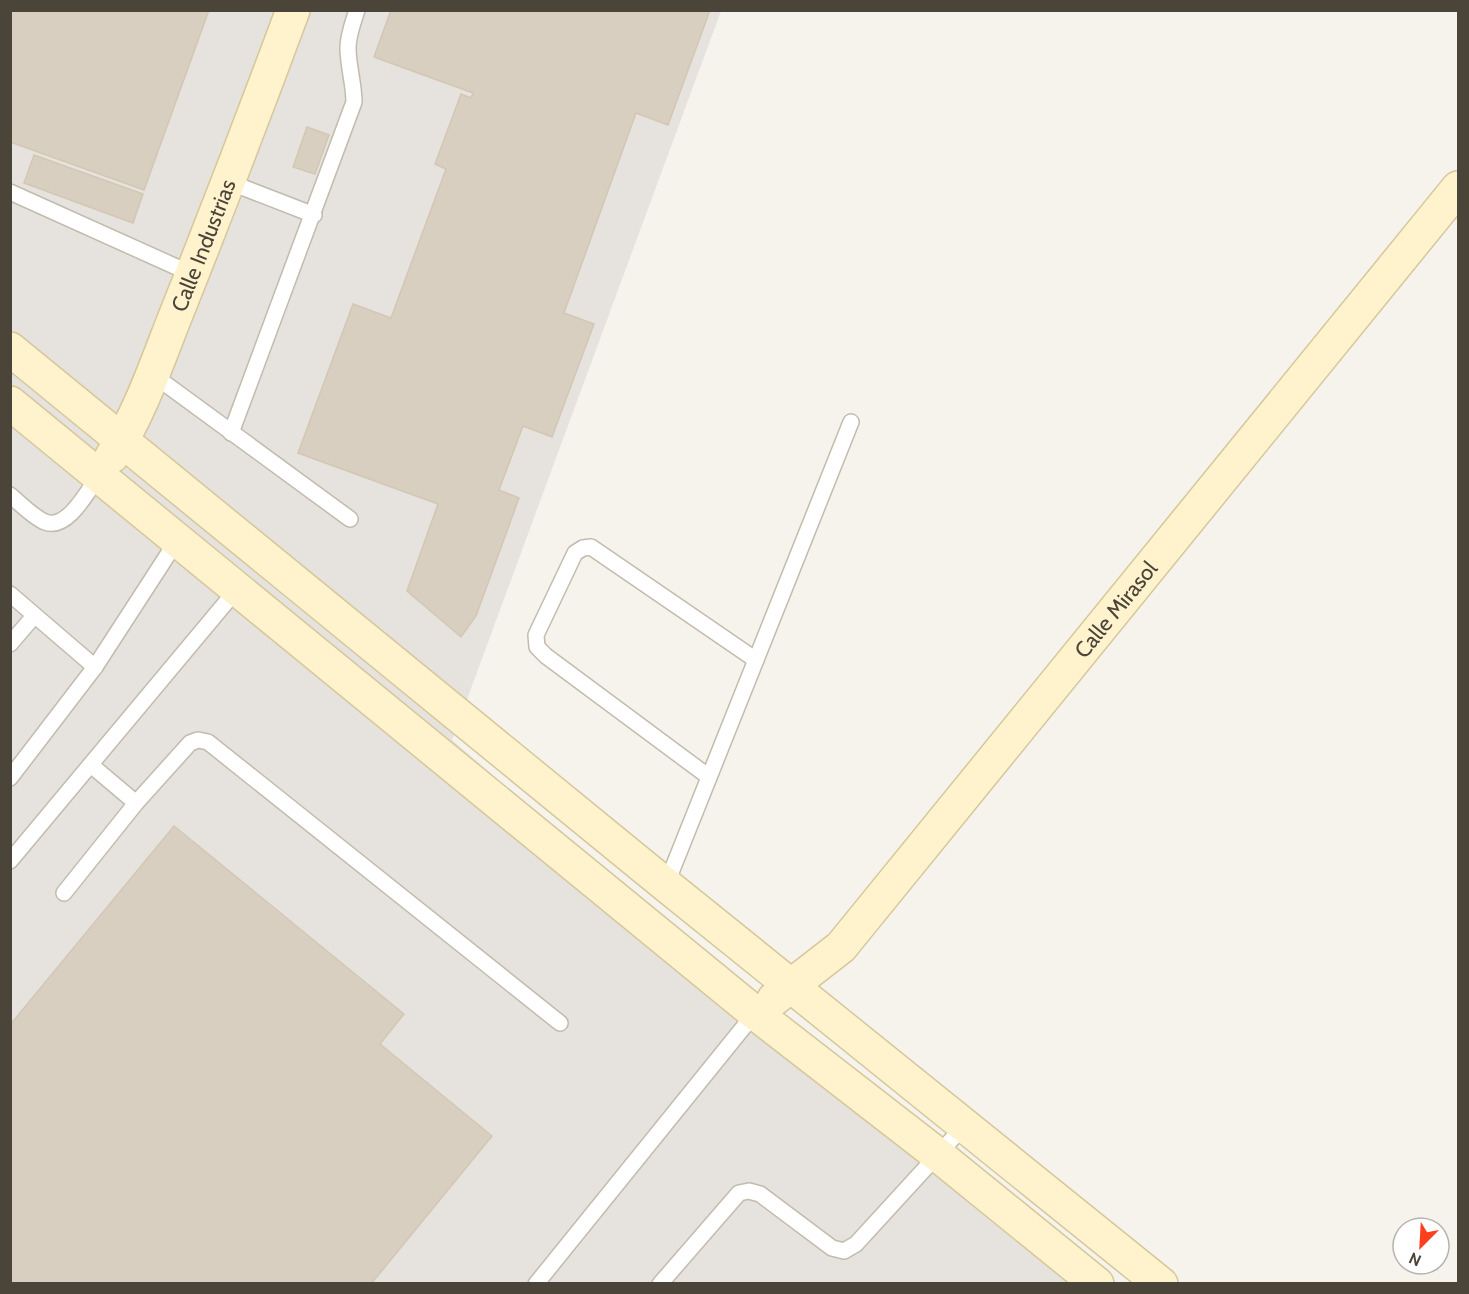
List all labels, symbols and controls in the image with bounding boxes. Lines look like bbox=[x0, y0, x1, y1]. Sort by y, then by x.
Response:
street label: Calle Industrias bbox=[166, 175, 242, 316]
street label: Calle Mirasol bbox=[1069, 555, 1164, 663]
north arrow bbox=[1391, 1216, 1451, 1276]
text: N bbox=[1406, 1248, 1424, 1270]

